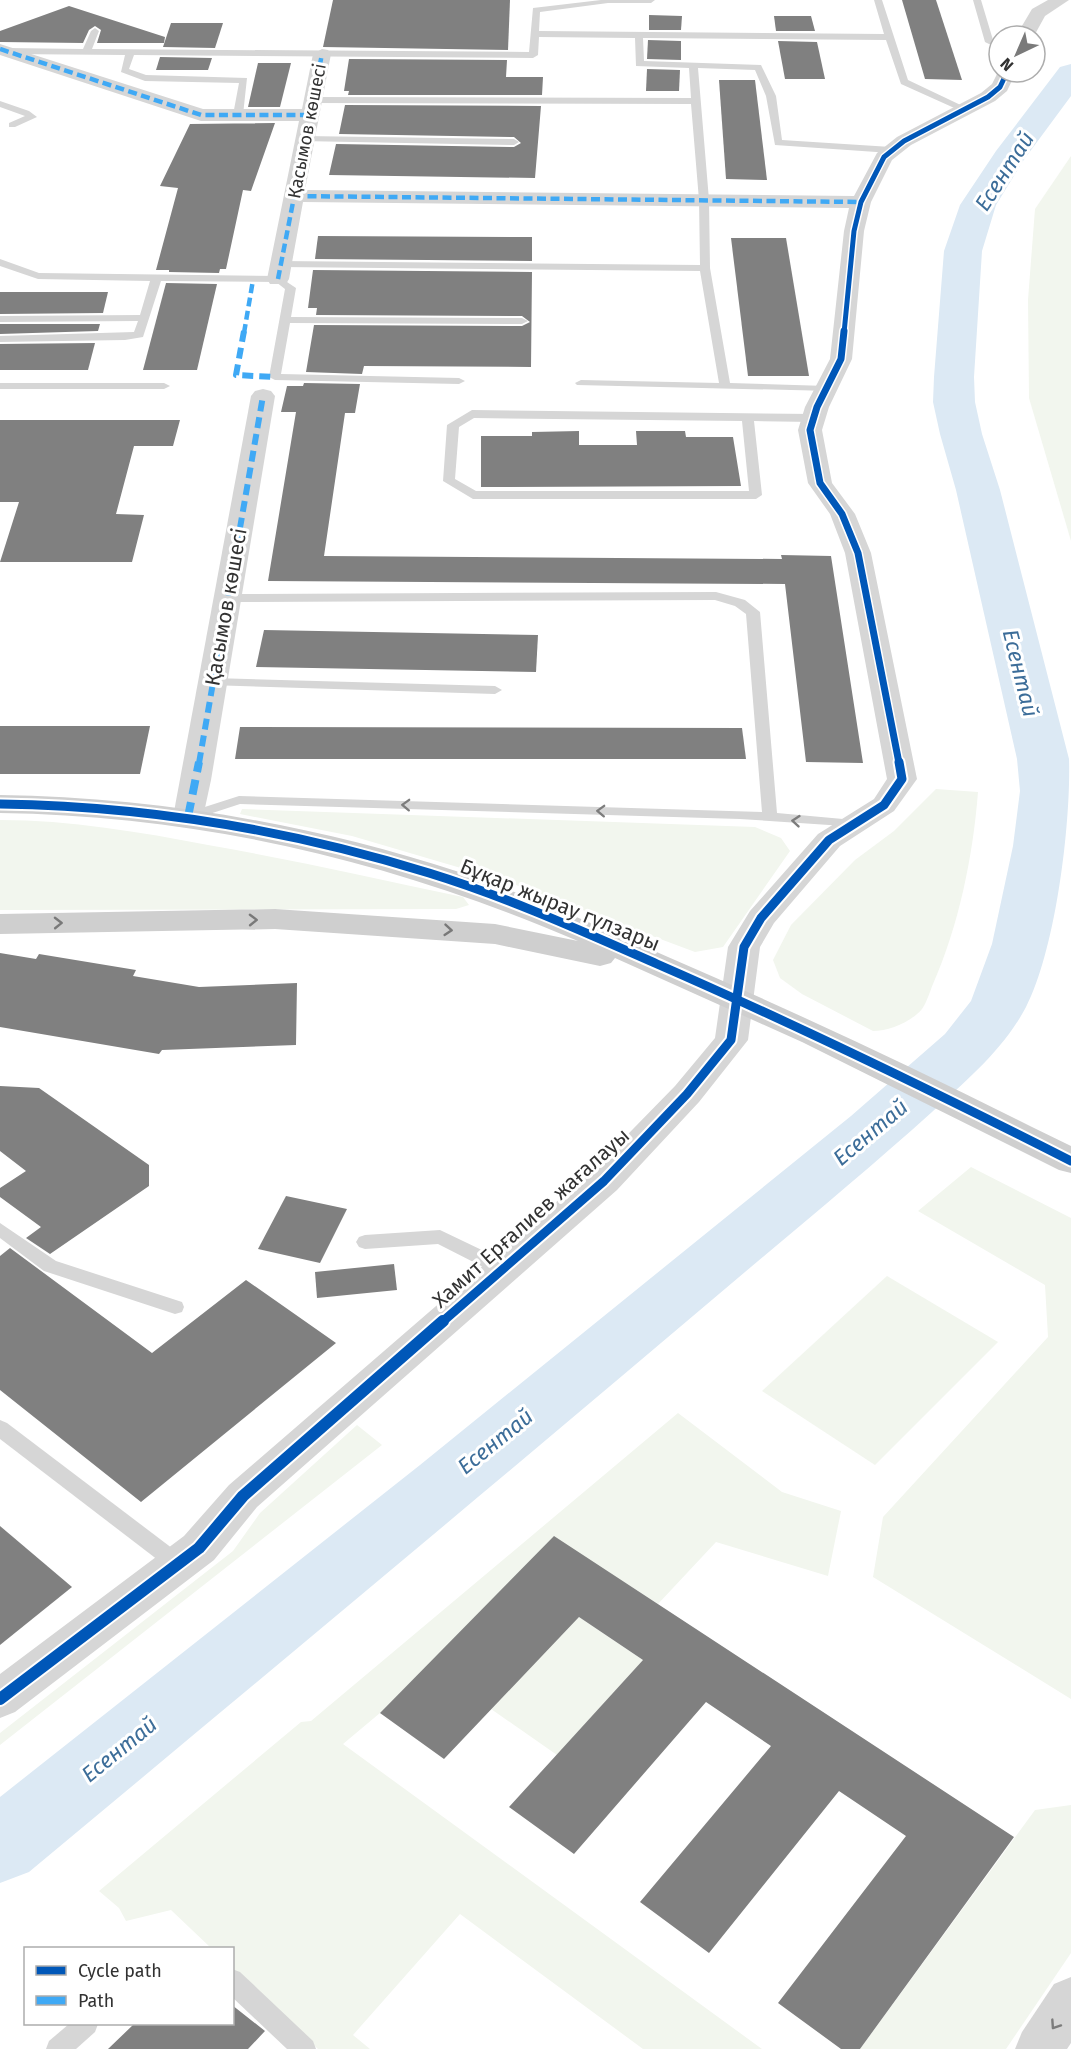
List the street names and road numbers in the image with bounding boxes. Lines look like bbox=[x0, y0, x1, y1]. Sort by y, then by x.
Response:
street label: Қасымов көшесі bbox=[283, 62, 331, 200]
street label: Қасымов көшесі bbox=[199, 526, 253, 688]
street label: Бұқар жырау гүлзары bbox=[456, 853, 664, 957]
street label: Хамит Ерғалиев жағалауы bbox=[427, 1123, 635, 1313]

